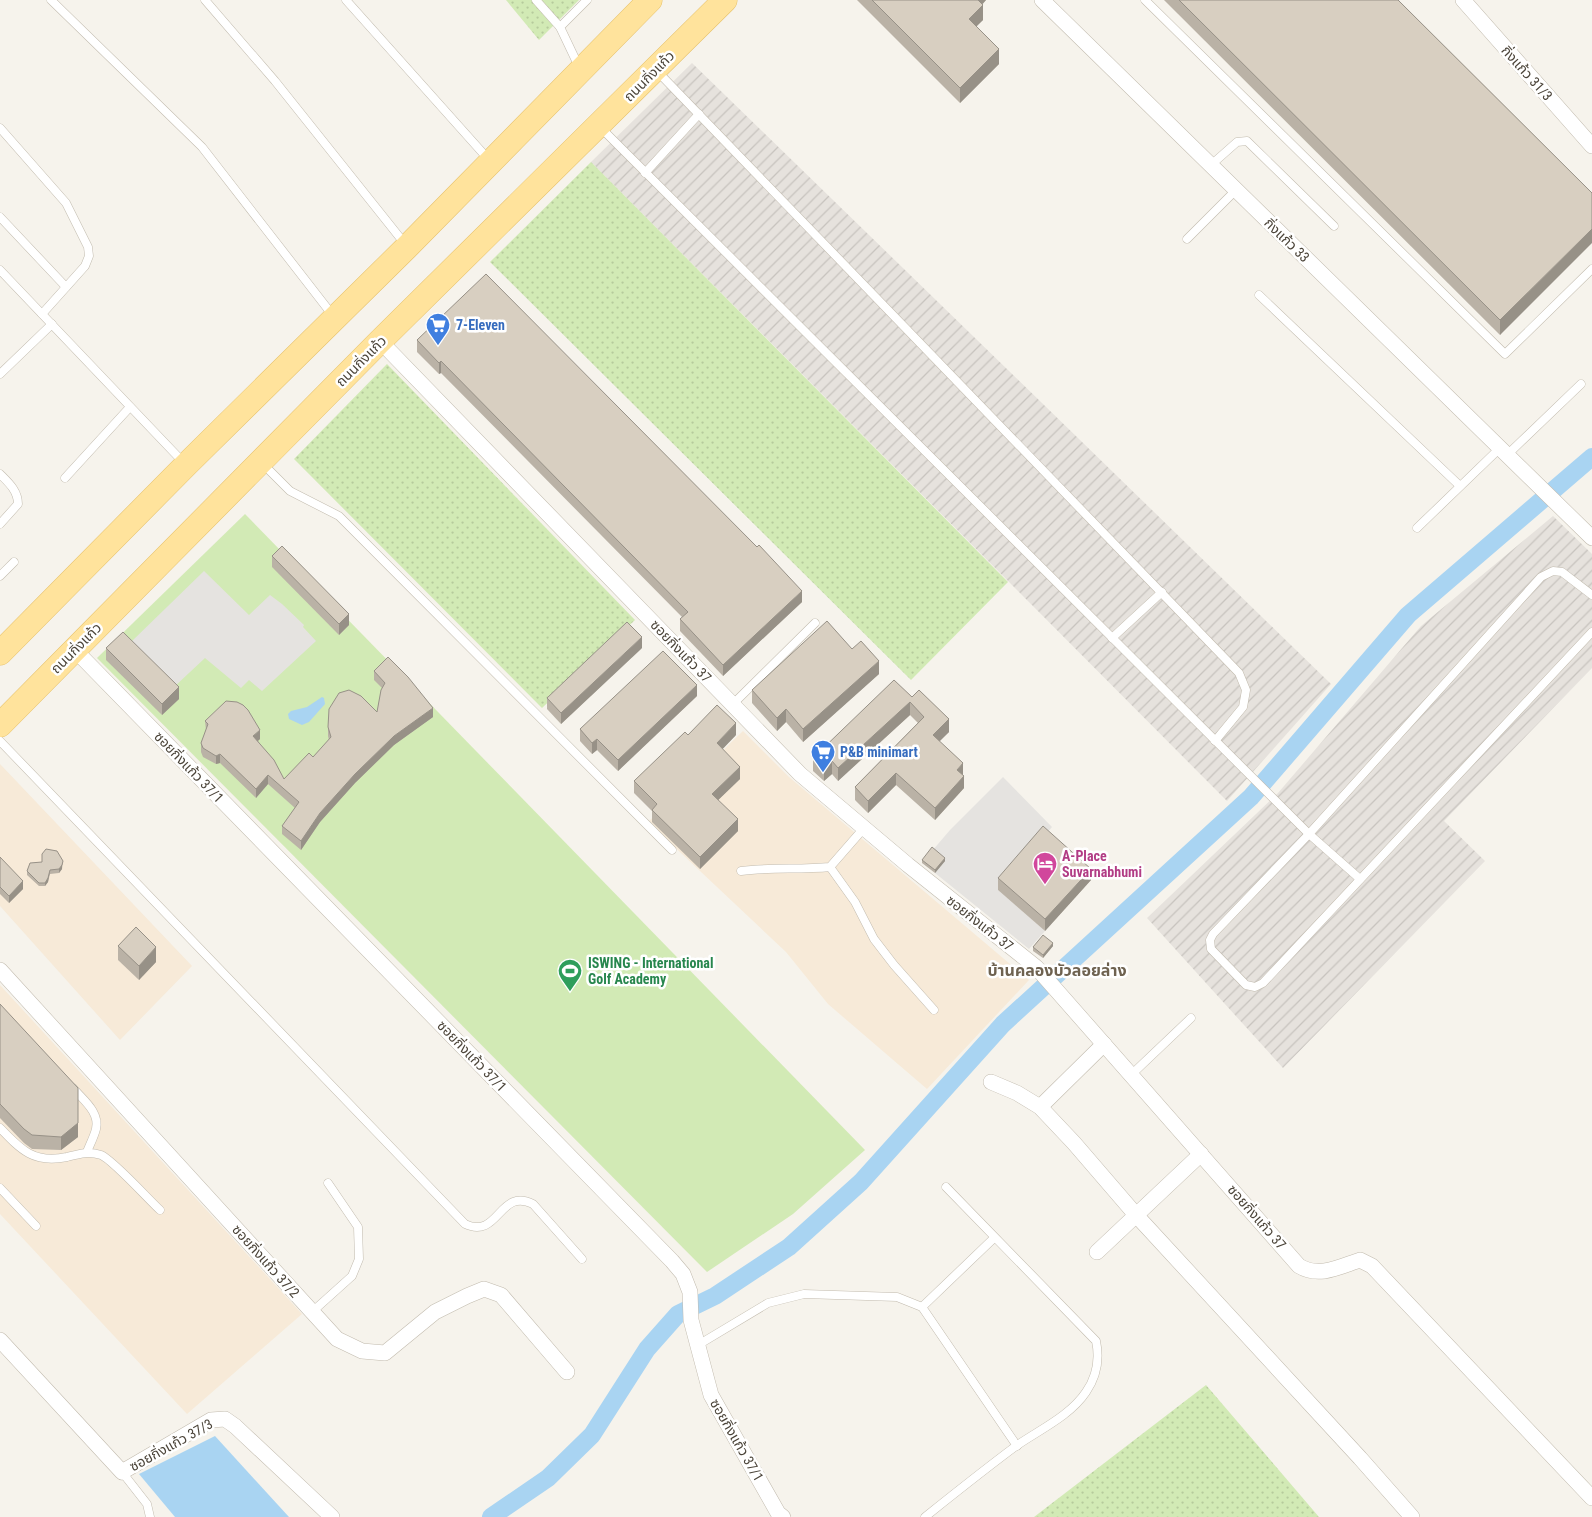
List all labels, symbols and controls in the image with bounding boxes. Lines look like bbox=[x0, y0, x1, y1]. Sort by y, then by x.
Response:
street label: กิ่งแก้ว 31/3 bbox=[1498, 41, 1557, 104]
street label: ถนนกิ่งแก้ว bbox=[620, 47, 678, 105]
street label: กิ่งแก้ว 33 bbox=[1261, 214, 1314, 265]
supermarket icon: 7-Eleven bbox=[425, 312, 451, 346]
place label: 7-Eleven bbox=[456, 317, 505, 333]
street label: ถนนกิ่งแก้ว bbox=[332, 332, 390, 390]
street label: ซอยกิ่งแก้ว 37 bbox=[647, 616, 716, 686]
street label: ถนนกิ่งแก้ว bbox=[47, 619, 105, 677]
street label: ซอยกิ่งแก้ว 37/1 bbox=[151, 727, 228, 806]
supermarket icon: P&B minimart bbox=[810, 739, 836, 773]
place label: P&B minimart bbox=[840, 744, 918, 760]
place label: A-Place Suvarnabhumi bbox=[1062, 848, 1142, 880]
hotel icon: A-Place Suvarnabhumi bbox=[1032, 851, 1058, 885]
street label: ซอยกิ่งแก้ว 37 bbox=[943, 891, 1017, 954]
place label: ISWING - International Golf Academy bbox=[588, 955, 713, 987]
sports icon: ISWING - International Golf Academy bbox=[557, 958, 583, 992]
district label: บ้านคลองบัวลอยล่าง bbox=[987, 961, 1127, 980]
street label: ซอยกิ่งแก้ว 37/1 bbox=[434, 1016, 511, 1095]
street label: ซอยกิ่งแก้ว 37 bbox=[1225, 1181, 1290, 1253]
street label: ซอยกิ่งแก้ว 37/2 bbox=[229, 1221, 304, 1301]
street label: ซอยกิ่งแก้ว 37/1 bbox=[707, 1395, 768, 1484]
street label: ซอยกิ่งแก้ว 37/3 bbox=[126, 1415, 215, 1474]

